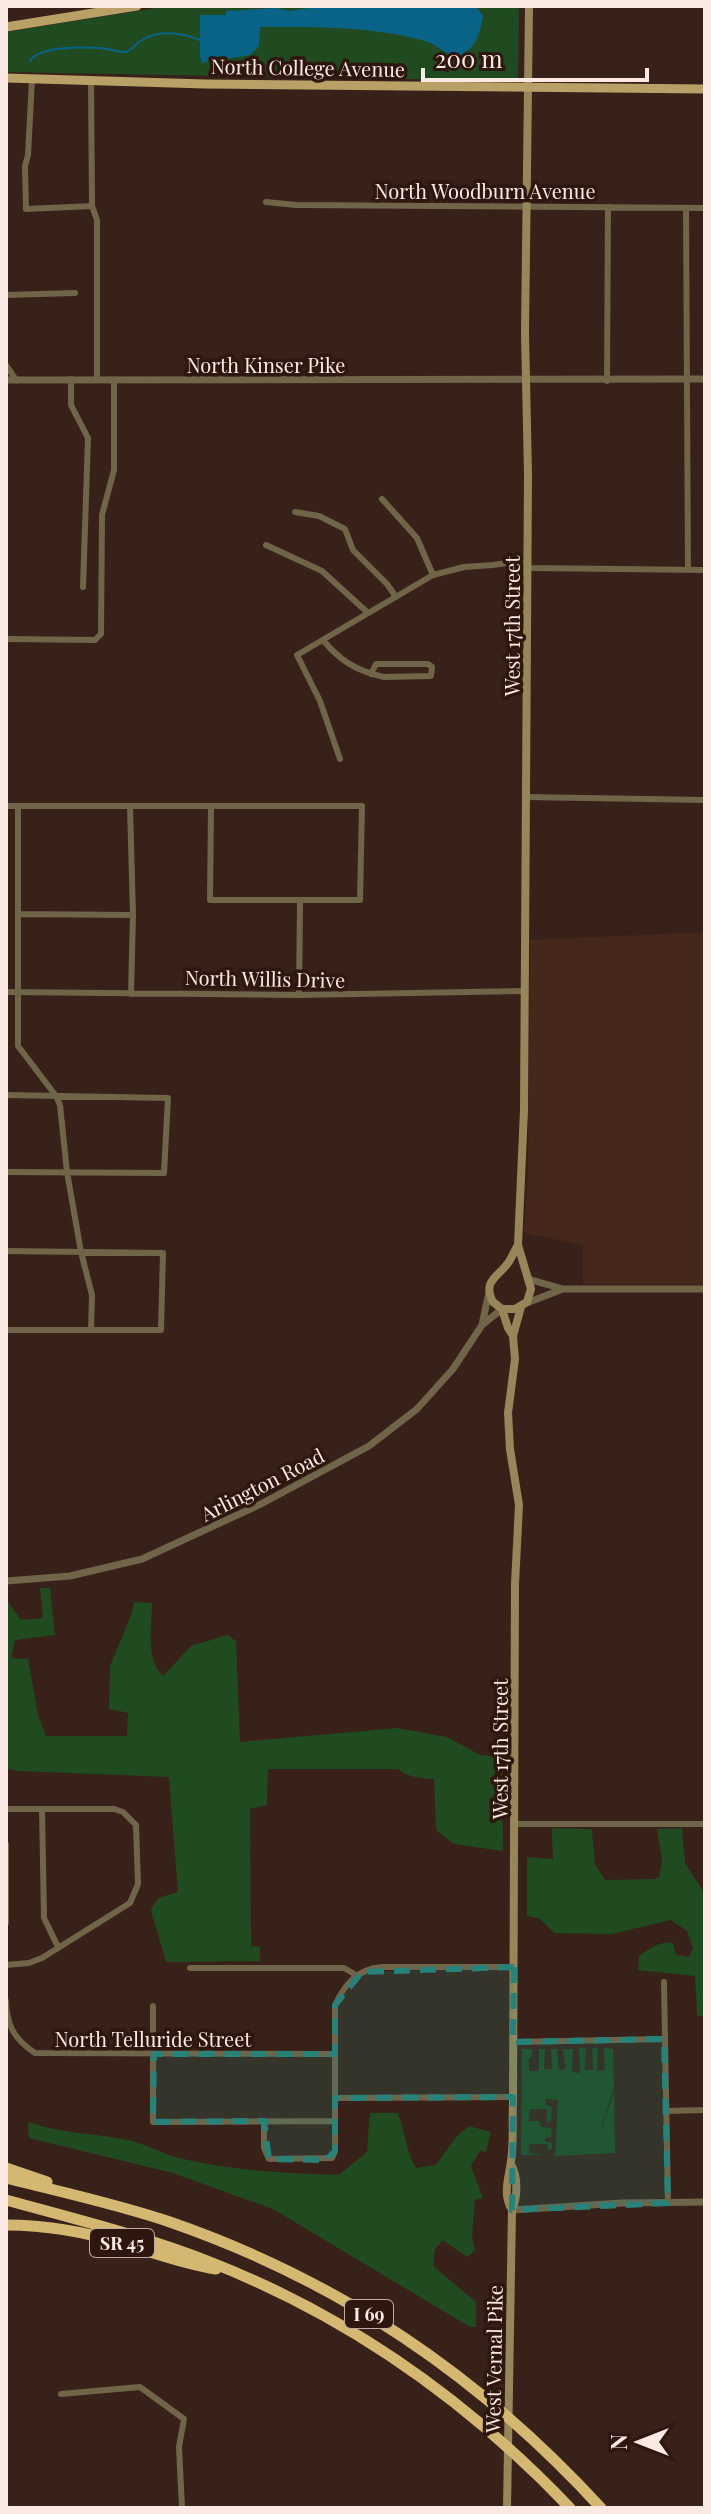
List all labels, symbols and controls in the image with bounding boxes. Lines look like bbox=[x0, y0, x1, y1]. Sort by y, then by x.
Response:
scale bar bbox=[423, 32, 647, 82]
text: 200 m bbox=[435, 42, 503, 74]
street label: North College Avenue bbox=[211, 52, 405, 82]
street label: North Woodburn Avenue bbox=[374, 177, 596, 204]
street label: North Kinser Pike bbox=[187, 351, 345, 378]
street label: West 17th Street bbox=[498, 555, 525, 697]
street label: North Willis Drive bbox=[185, 963, 345, 993]
street label: Arlington Road bbox=[195, 1441, 329, 1527]
street label: West 17th Street bbox=[486, 1678, 513, 1820]
street label: North Telluride Street bbox=[55, 2025, 252, 2052]
road number: SR 45 bbox=[90, 2229, 154, 2257]
street label: West Vernal Pike bbox=[478, 2285, 508, 2434]
road number: I 69 bbox=[345, 2300, 393, 2328]
north arrow bbox=[599, 2402, 679, 2482]
text: N bbox=[603, 2434, 633, 2450]

